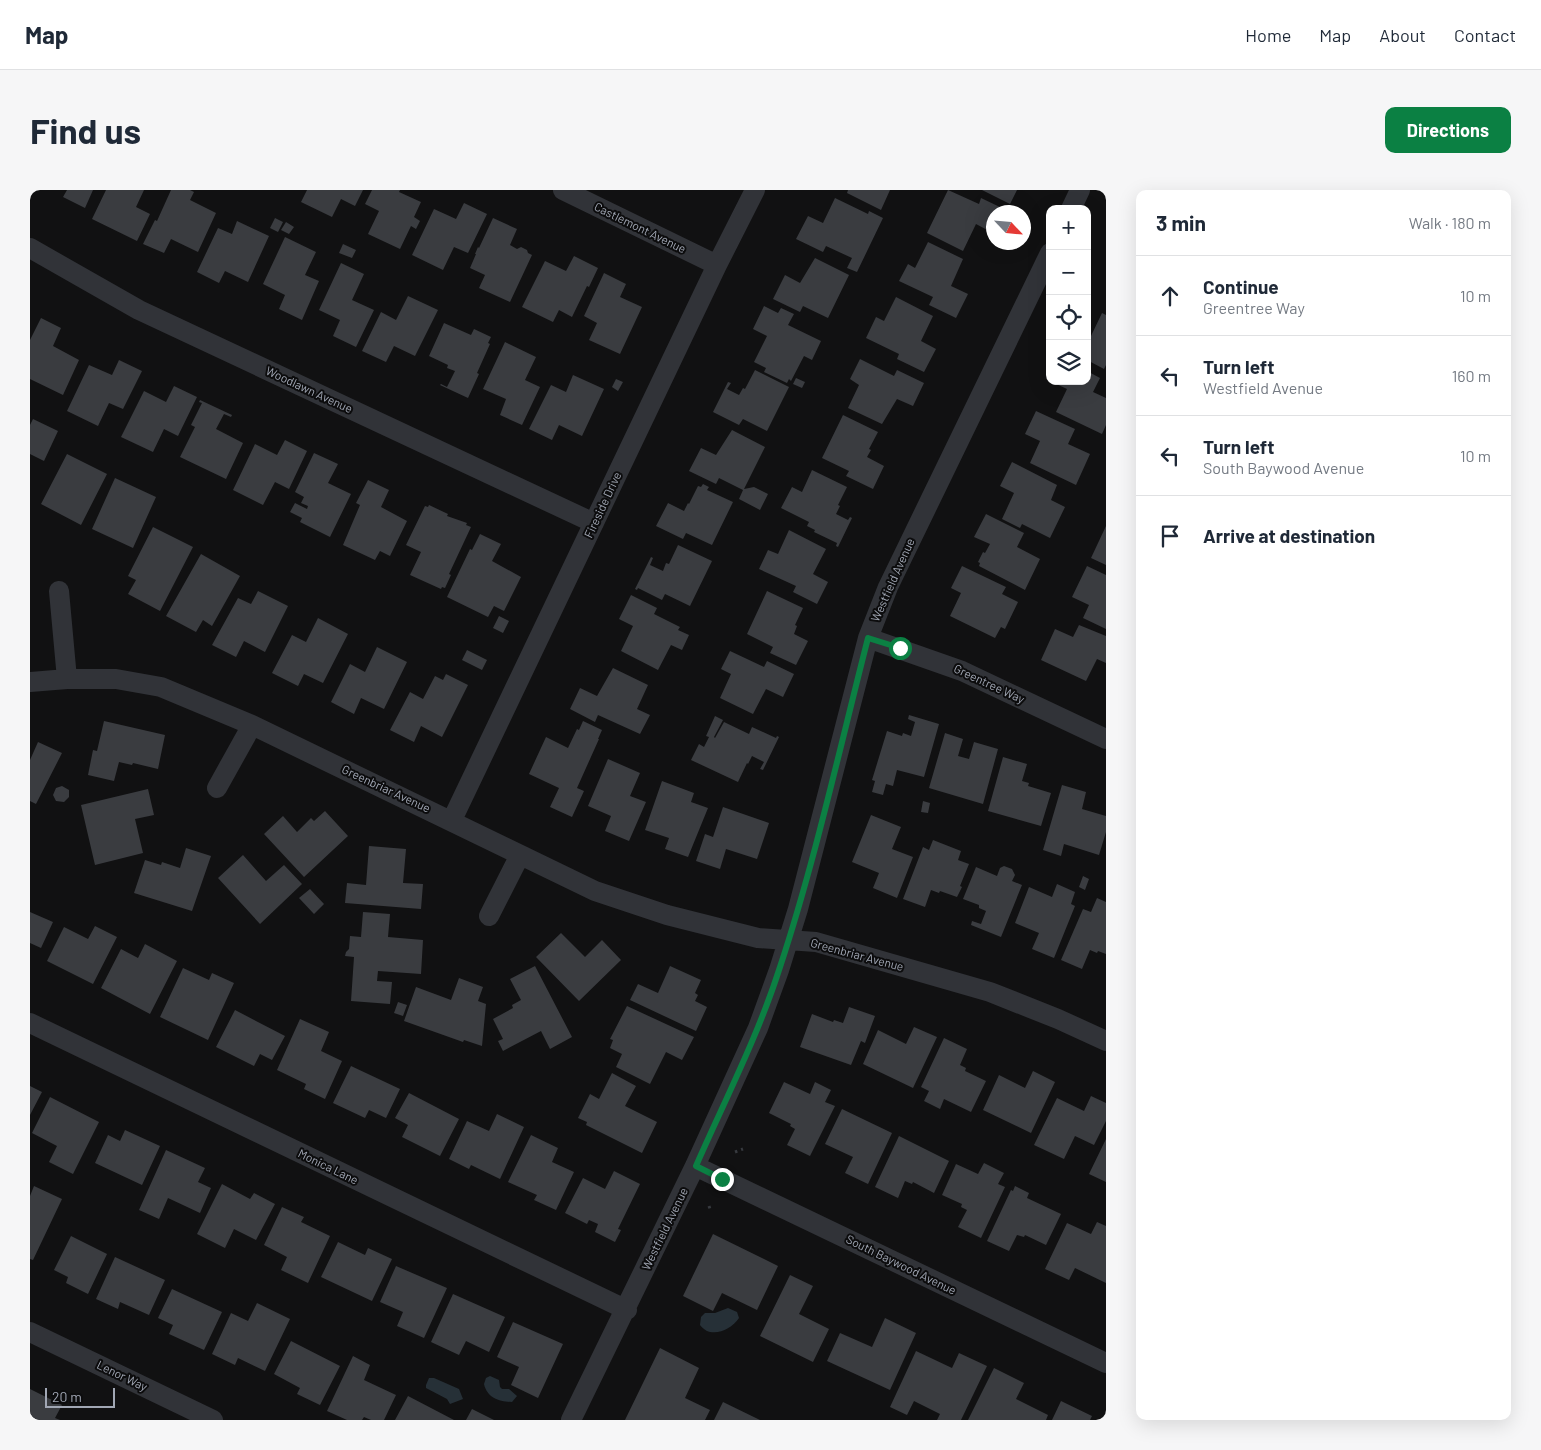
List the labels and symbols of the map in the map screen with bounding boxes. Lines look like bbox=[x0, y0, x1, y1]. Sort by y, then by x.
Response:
street label: Castlemont Avenue bbox=[592, 199, 689, 255]
north arrow bbox=[986, 205, 1031, 250]
street label: Woodlawn Avenue bbox=[264, 363, 355, 415]
street label: Fireside Drive bbox=[581, 469, 624, 540]
street label: Westfield Avenue bbox=[867, 536, 917, 624]
route start bbox=[889, 637, 912, 660]
street label: Greentree Way bbox=[952, 661, 1027, 706]
street label: Greenbriar Avenue bbox=[340, 761, 433, 815]
street label: Greenbriar Avenue bbox=[809, 935, 905, 973]
street label: Monica Lane bbox=[296, 1146, 361, 1187]
route end bbox=[711, 1168, 734, 1191]
street label: Westfield Avenue bbox=[638, 1185, 690, 1272]
street label: South Baywood Avenue bbox=[844, 1231, 959, 1297]
street label: Lenor Way bbox=[95, 1357, 150, 1394]
scale bar bbox=[45, 1385, 115, 1408]

